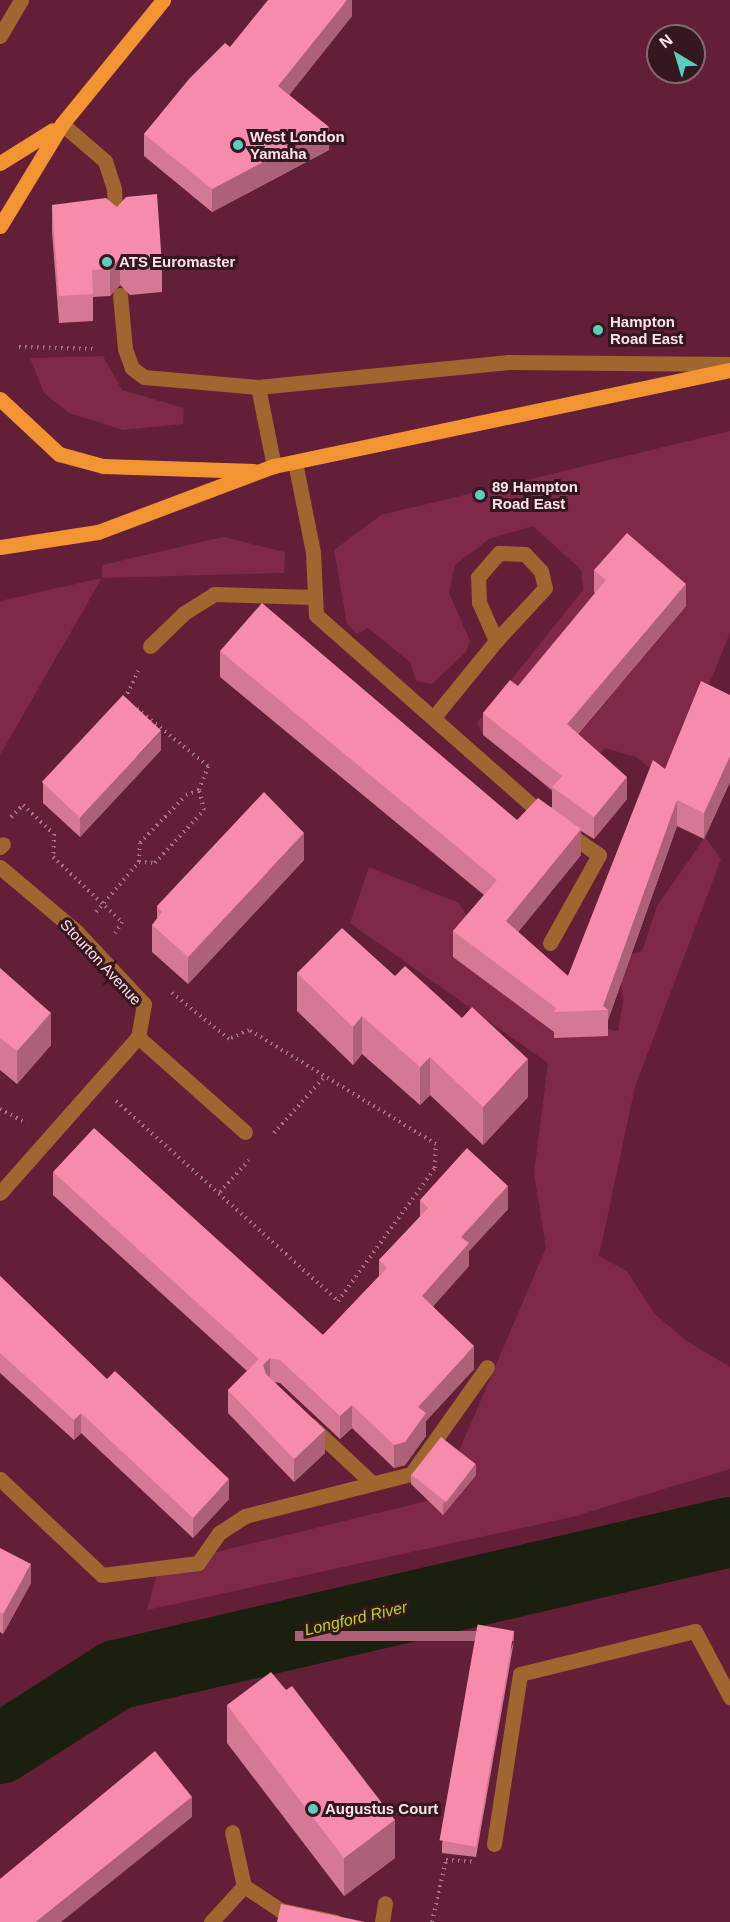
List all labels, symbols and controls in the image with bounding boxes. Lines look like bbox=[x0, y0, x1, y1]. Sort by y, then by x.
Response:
north arrow bbox=[646, 24, 706, 84]
text: N bbox=[656, 31, 676, 51]
place label: West London Yamaha bbox=[250, 127, 345, 162]
marker: West London Yamaha bbox=[231, 138, 245, 152]
place label: ATS Euromaster bbox=[119, 253, 235, 271]
marker: ATS Euromaster bbox=[100, 255, 114, 269]
place label: Hampton Road East bbox=[610, 312, 683, 347]
marker: Hampton Road East bbox=[591, 323, 605, 337]
place label: 89 Hampton Road East bbox=[492, 477, 578, 512]
marker: 89 Hampton Road East bbox=[473, 488, 487, 502]
street label: Stourton Avenue bbox=[56, 915, 146, 1009]
water label: Longford River bbox=[303, 1598, 409, 1640]
place label: Augustus Court bbox=[325, 1800, 438, 1818]
marker: Augustus Court bbox=[306, 1802, 320, 1816]

